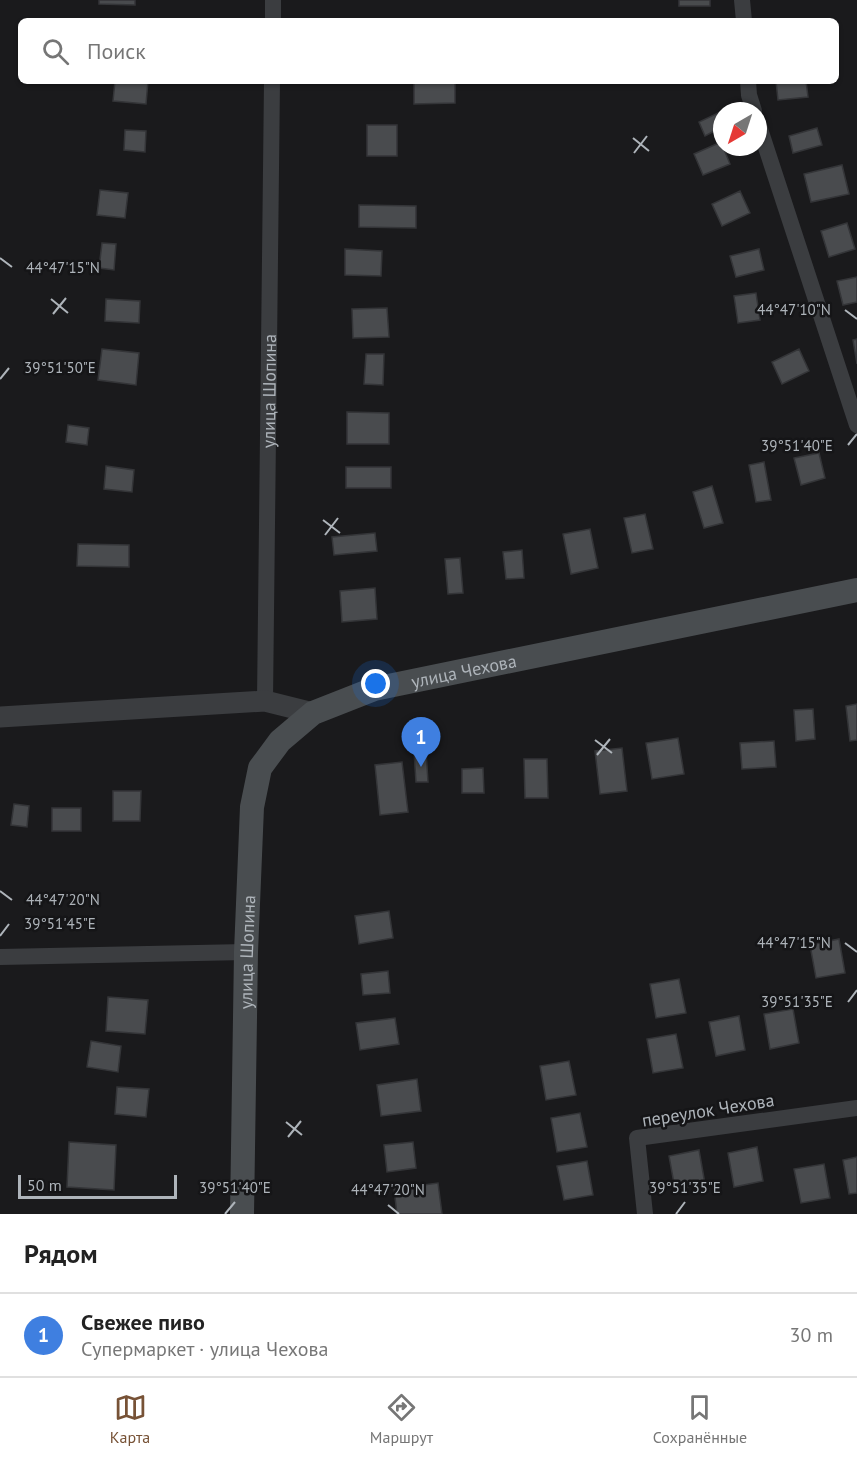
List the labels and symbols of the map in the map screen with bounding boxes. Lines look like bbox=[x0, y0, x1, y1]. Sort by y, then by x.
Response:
north arrow bbox=[713, 102, 767, 156]
text: 44°47'15"N bbox=[26, 258, 100, 277]
text: 44°47'10"N bbox=[757, 300, 831, 319]
street label: улица Шопина bbox=[256, 334, 281, 448]
text: 39°51'50"E bbox=[24, 358, 96, 377]
text: 39°51'40"E bbox=[761, 436, 833, 455]
street label: улица Чехова bbox=[409, 649, 518, 693]
your location bbox=[361, 669, 390, 698]
pin: 1 bbox=[402, 718, 440, 767]
text: 44°47'20"N bbox=[26, 890, 100, 909]
street label: улица Шопина bbox=[234, 894, 260, 1009]
text: 39°51'45"E bbox=[24, 914, 96, 933]
text: 44°47'15"N bbox=[757, 933, 831, 952]
text: 39°51'35"E bbox=[761, 992, 833, 1011]
street label: переулок Чехова bbox=[640, 1088, 776, 1132]
scale bar bbox=[18, 1172, 177, 1200]
text: 39°51'40"E bbox=[199, 1178, 271, 1197]
text: 39°51'35"E bbox=[649, 1178, 721, 1197]
text: 44°47'20"N bbox=[351, 1180, 425, 1199]

